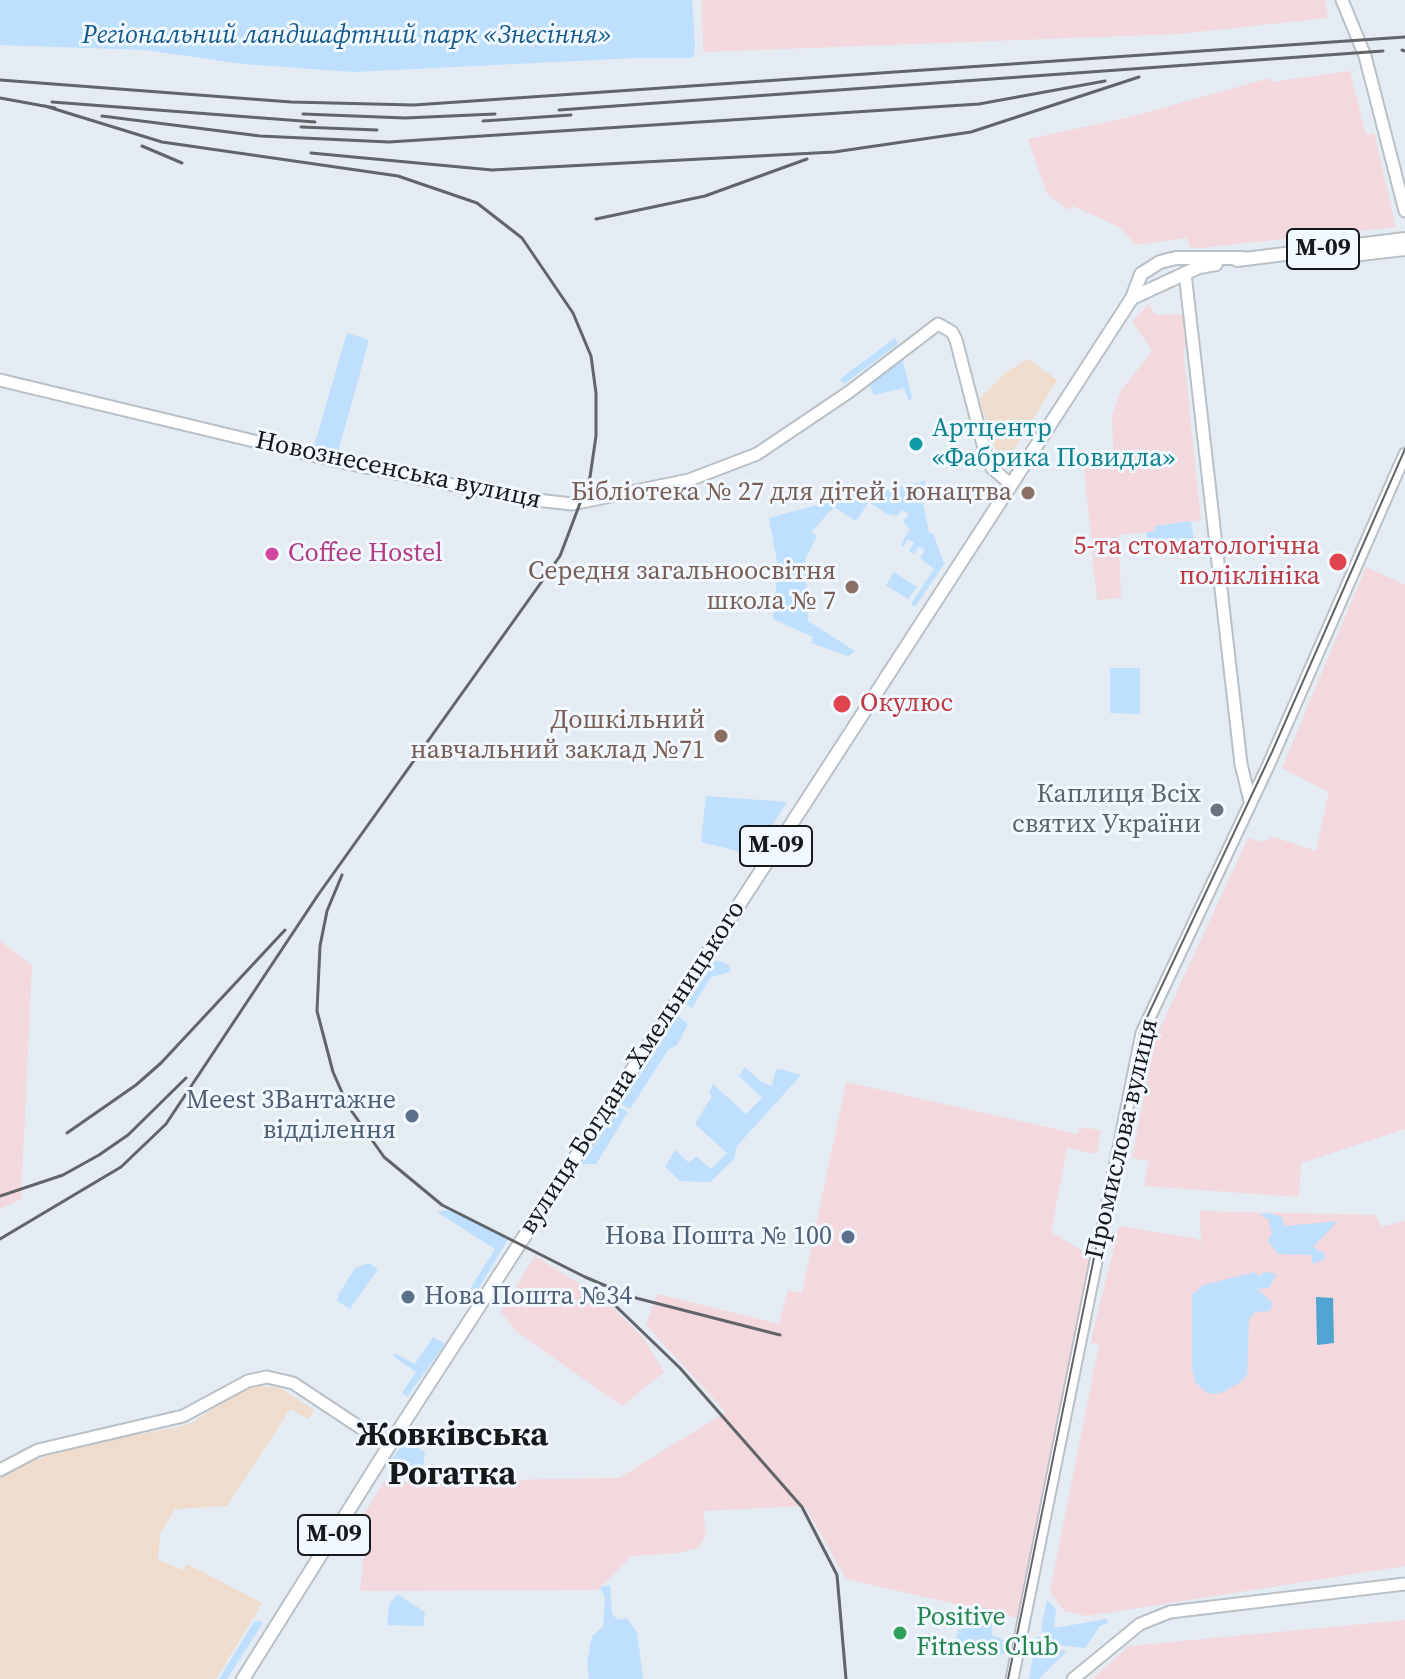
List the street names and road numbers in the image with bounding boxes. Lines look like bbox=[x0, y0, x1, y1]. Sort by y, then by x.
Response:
road number: М-09 bbox=[1287, 229, 1359, 269]
street label: Новознесенська вулиця bbox=[252, 425, 544, 517]
road number: М-09 bbox=[740, 826, 812, 866]
street label: вулиця Богдана Хмельницького bbox=[513, 895, 753, 1241]
street label: Промислова вулиця bbox=[1080, 1016, 1166, 1262]
road number: М-09 bbox=[298, 1515, 370, 1555]

